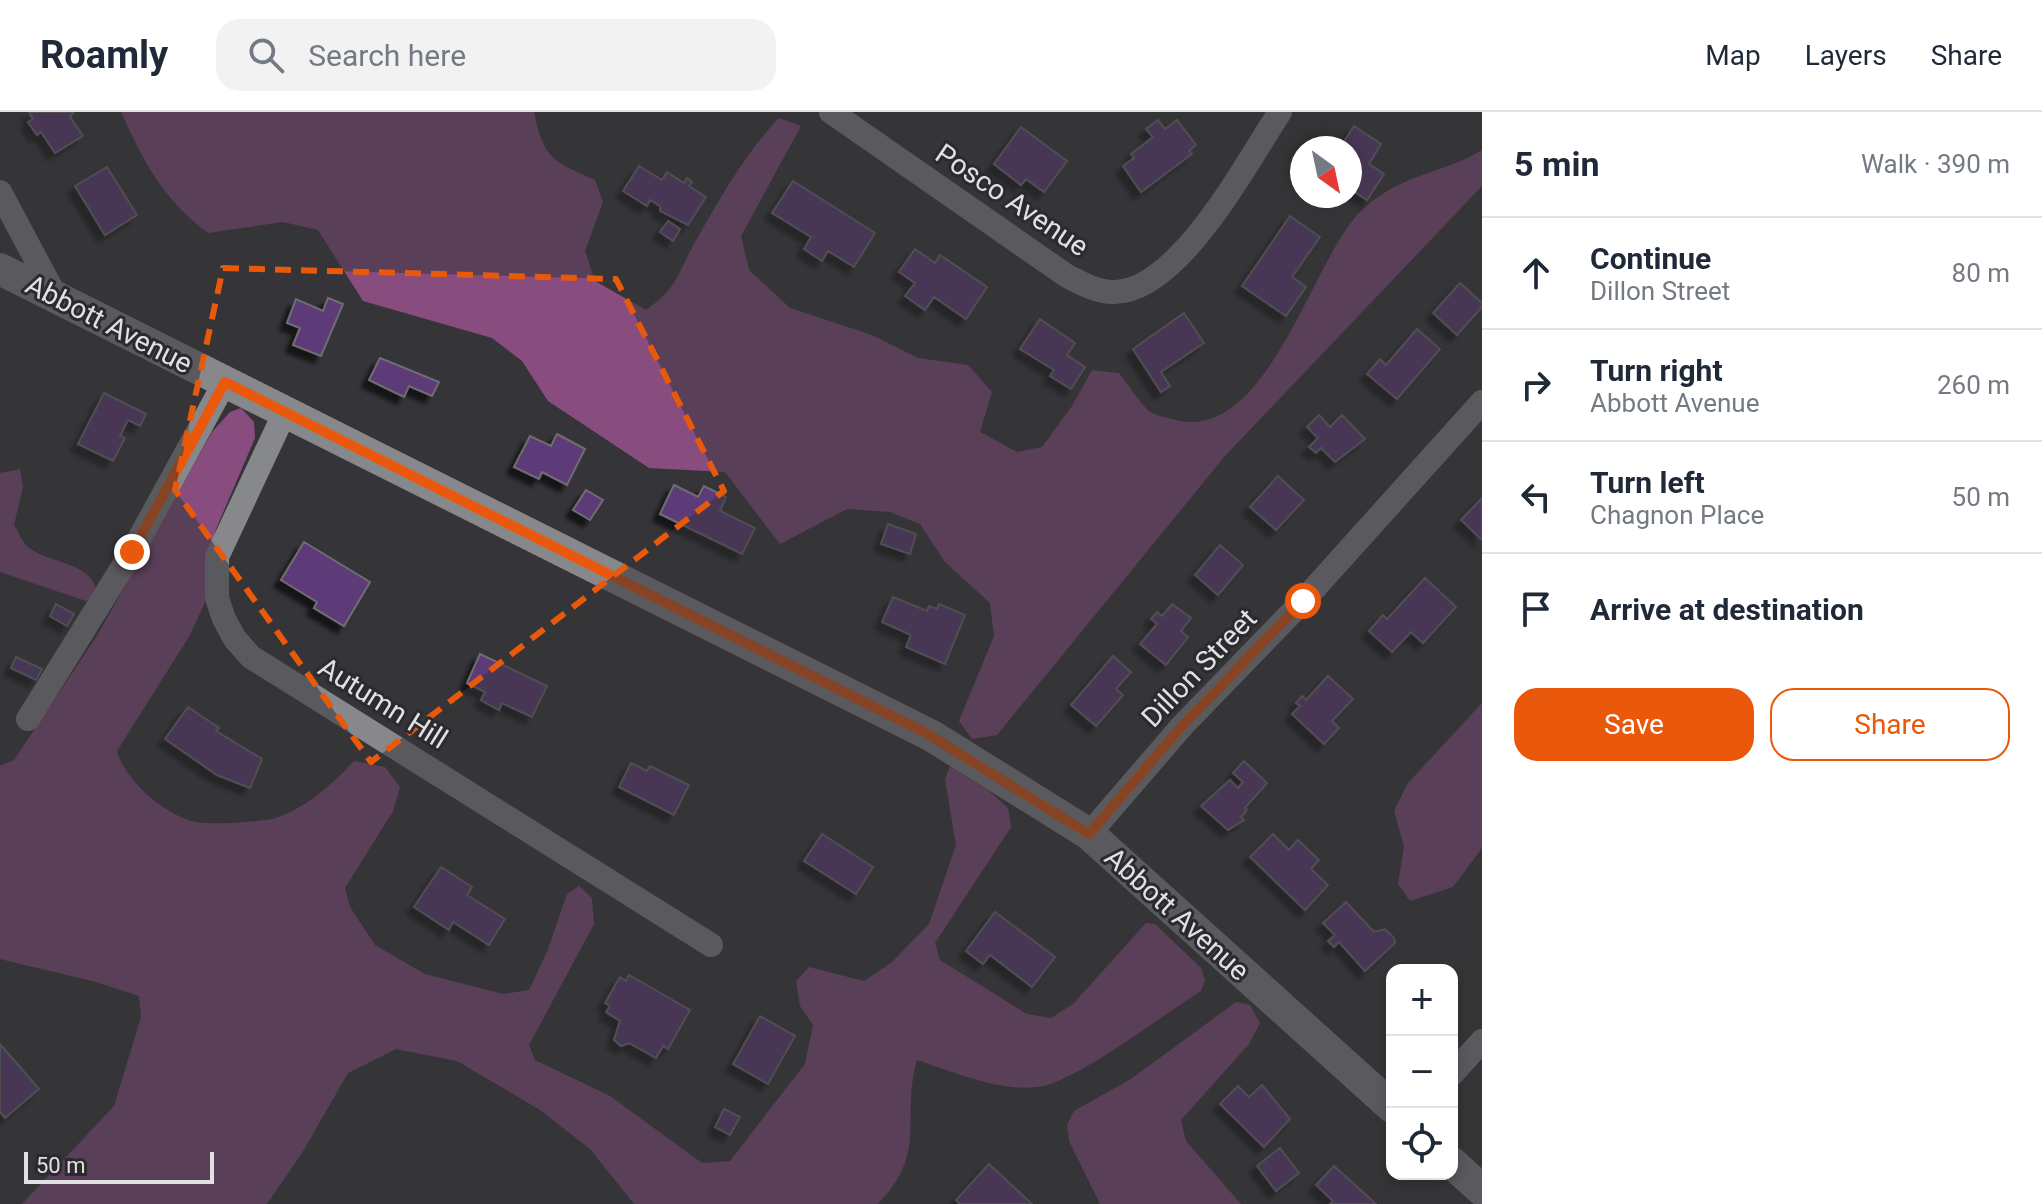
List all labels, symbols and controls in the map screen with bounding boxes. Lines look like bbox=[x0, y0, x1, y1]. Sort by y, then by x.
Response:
search box bbox=[216, 19, 776, 91]
text: Roamly bbox=[40, 33, 168, 77]
icon: search bbox=[244, 33, 288, 77]
text: Search here bbox=[308, 38, 466, 73]
text: Map bbox=[1705, 39, 1761, 72]
text: Layers bbox=[1805, 39, 1887, 72]
text: Share bbox=[1931, 39, 2002, 72]
north arrow bbox=[1290, 136, 1362, 208]
street label: Posco Avenue bbox=[929, 137, 1095, 263]
text: 5 min bbox=[1514, 144, 1599, 184]
text: Walk · 390 m bbox=[1861, 149, 2010, 179]
text: Continue bbox=[1590, 241, 1711, 276]
icon: ahead bbox=[1514, 251, 1558, 295]
text: 80 m bbox=[1952, 258, 2010, 288]
street label: Abbott Avenue bbox=[20, 268, 198, 380]
text: Dillon Street bbox=[1590, 276, 1730, 306]
text: Turn right bbox=[1590, 353, 1723, 388]
icon: right bbox=[1514, 363, 1558, 407]
text: 260 m bbox=[1937, 370, 2010, 400]
text: Abbott Avenue bbox=[1590, 388, 1759, 418]
text: Turn left bbox=[1590, 465, 1705, 500]
icon: left bbox=[1514, 475, 1558, 519]
text: 50 m bbox=[1952, 482, 2010, 512]
text: Chagnon Place bbox=[1590, 500, 1764, 530]
route end bbox=[114, 534, 150, 570]
route start bbox=[1285, 583, 1321, 619]
icon: arrive bbox=[1514, 587, 1558, 631]
text: Arrive at destination bbox=[1590, 592, 1864, 627]
street label: Dillon Street bbox=[1135, 602, 1263, 734]
street label: Autumn Hill bbox=[313, 650, 453, 756]
button: Save bbox=[1514, 688, 1754, 761]
button: Share bbox=[1770, 688, 2010, 761]
street label: Abbott Avenue bbox=[1098, 841, 1256, 987]
map controls bbox=[1386, 964, 1458, 1180]
button: + bbox=[1386, 964, 1458, 1036]
button: − bbox=[1386, 1036, 1458, 1108]
button: locate bbox=[1386, 1108, 1458, 1180]
scale bar bbox=[24, 1148, 214, 1184]
text: 50 m bbox=[36, 1153, 85, 1178]

